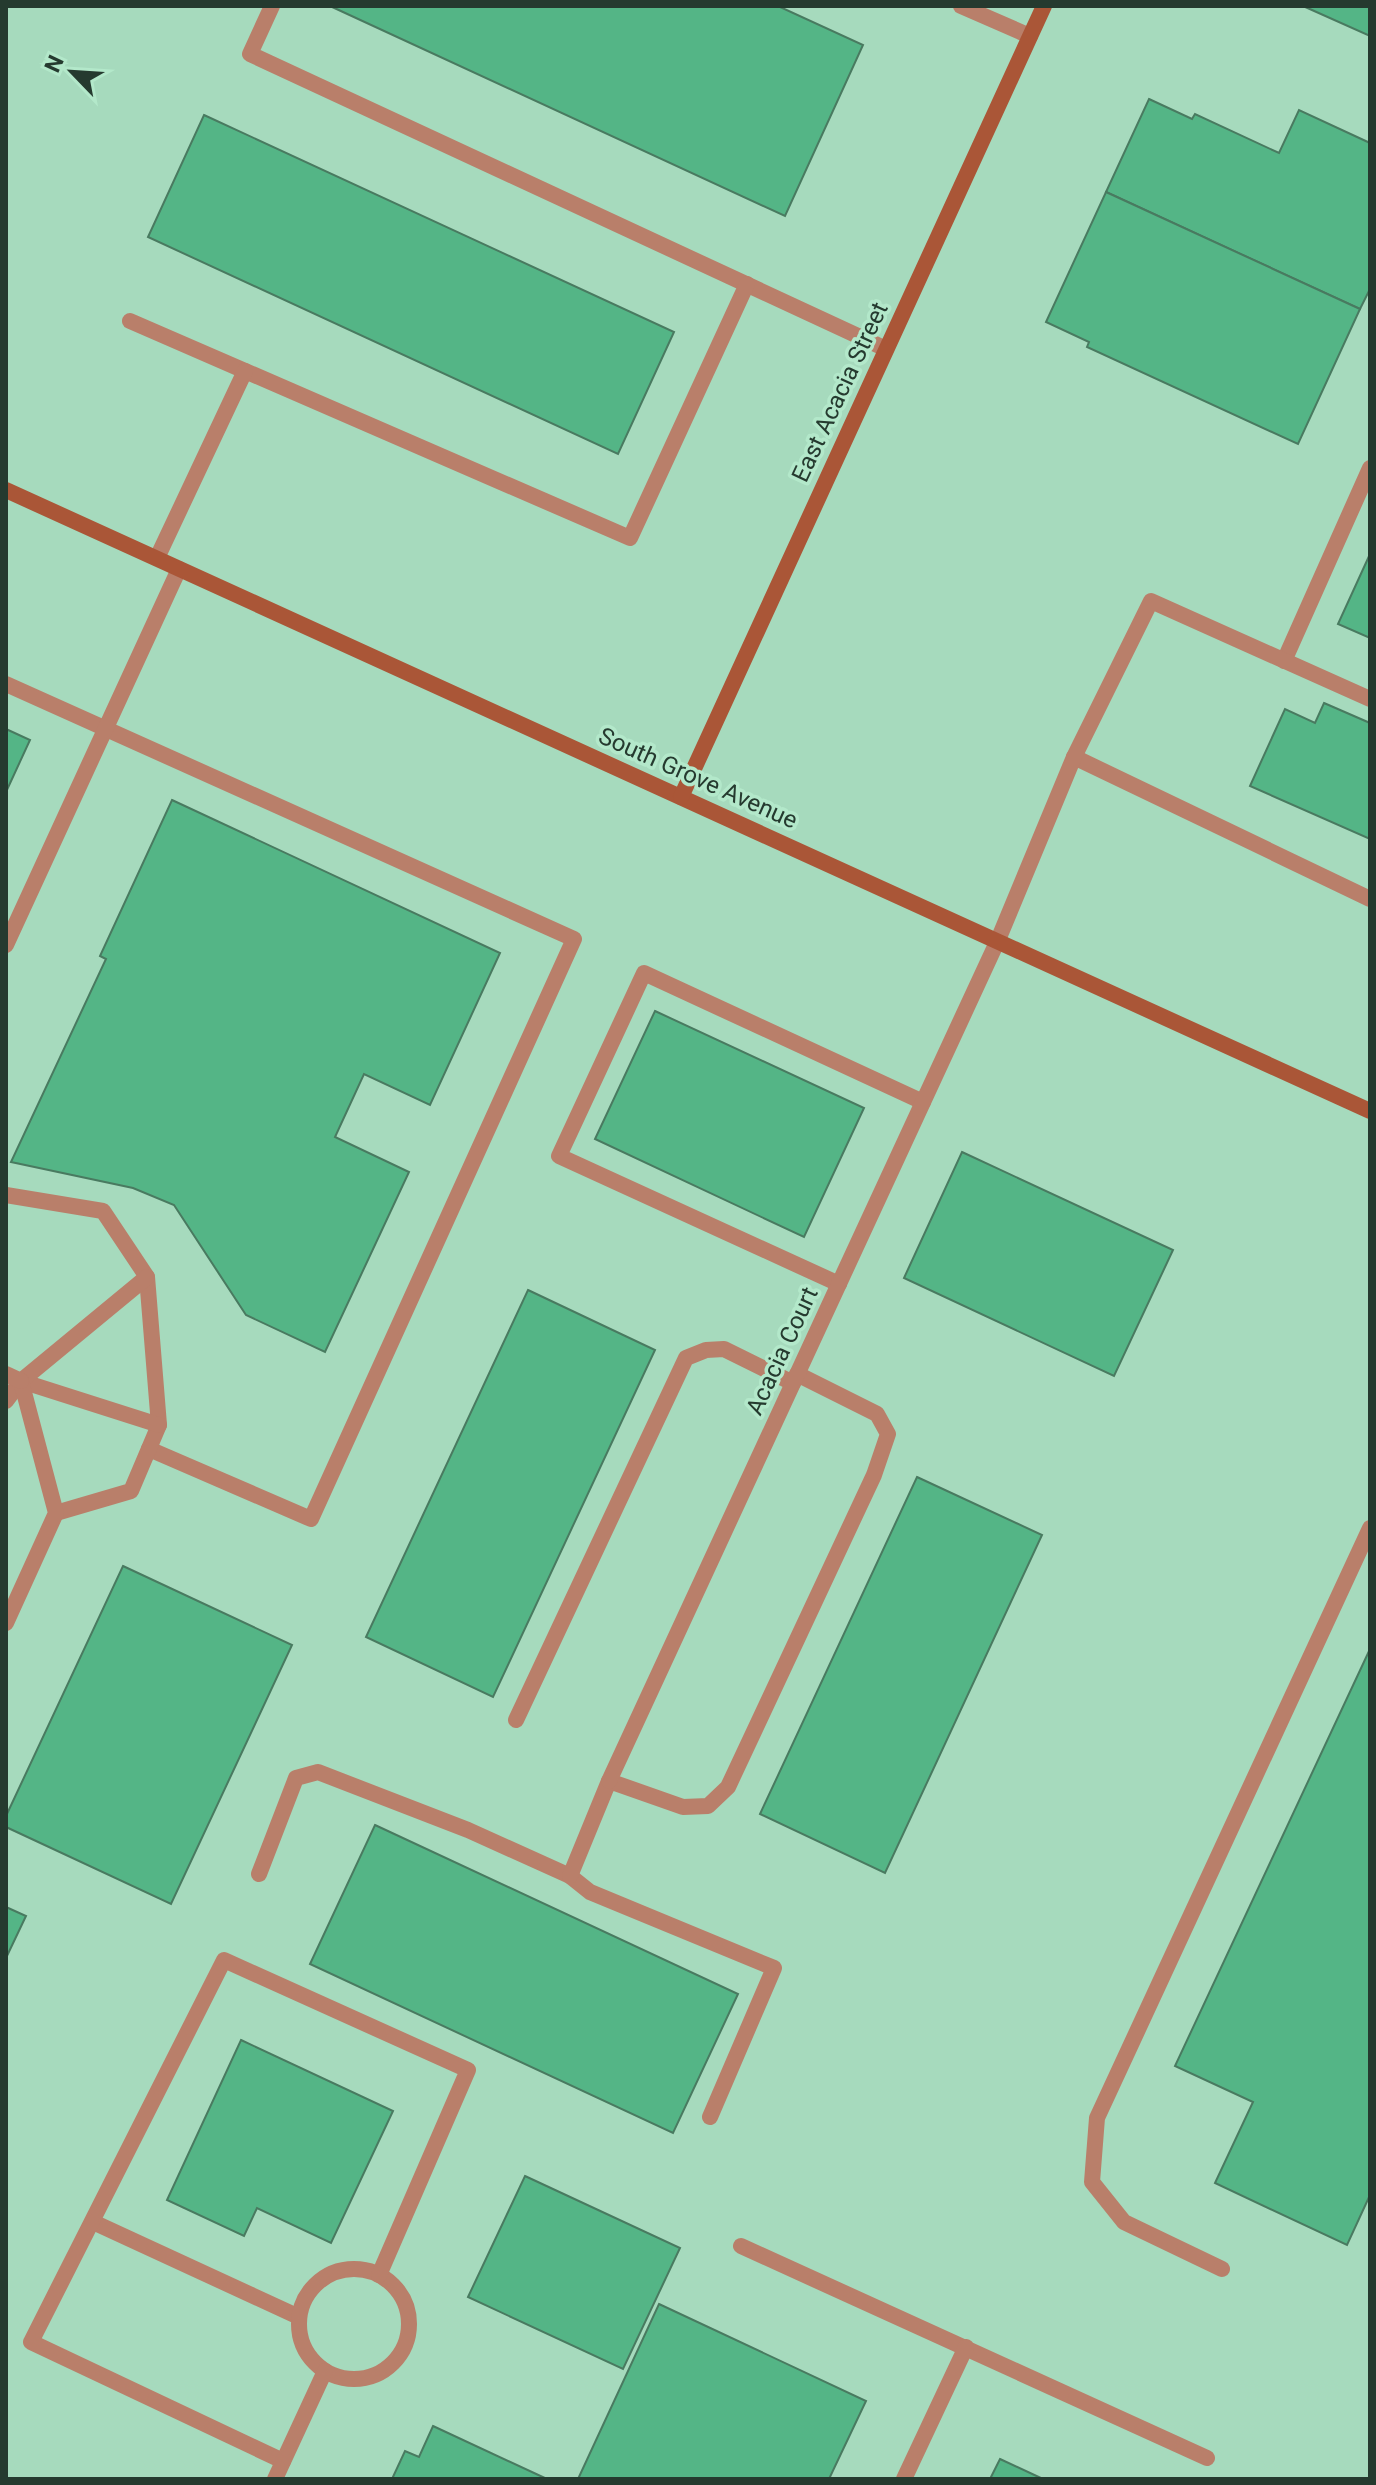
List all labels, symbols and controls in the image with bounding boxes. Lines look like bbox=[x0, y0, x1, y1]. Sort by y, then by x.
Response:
north arrow bbox=[32, 32, 112, 112]
text: N bbox=[40, 51, 69, 76]
street label: East Acacia Street bbox=[786, 298, 894, 486]
street label: South Grove Avenue bbox=[594, 722, 802, 834]
street label: Acacia Court bbox=[740, 1283, 824, 1419]

